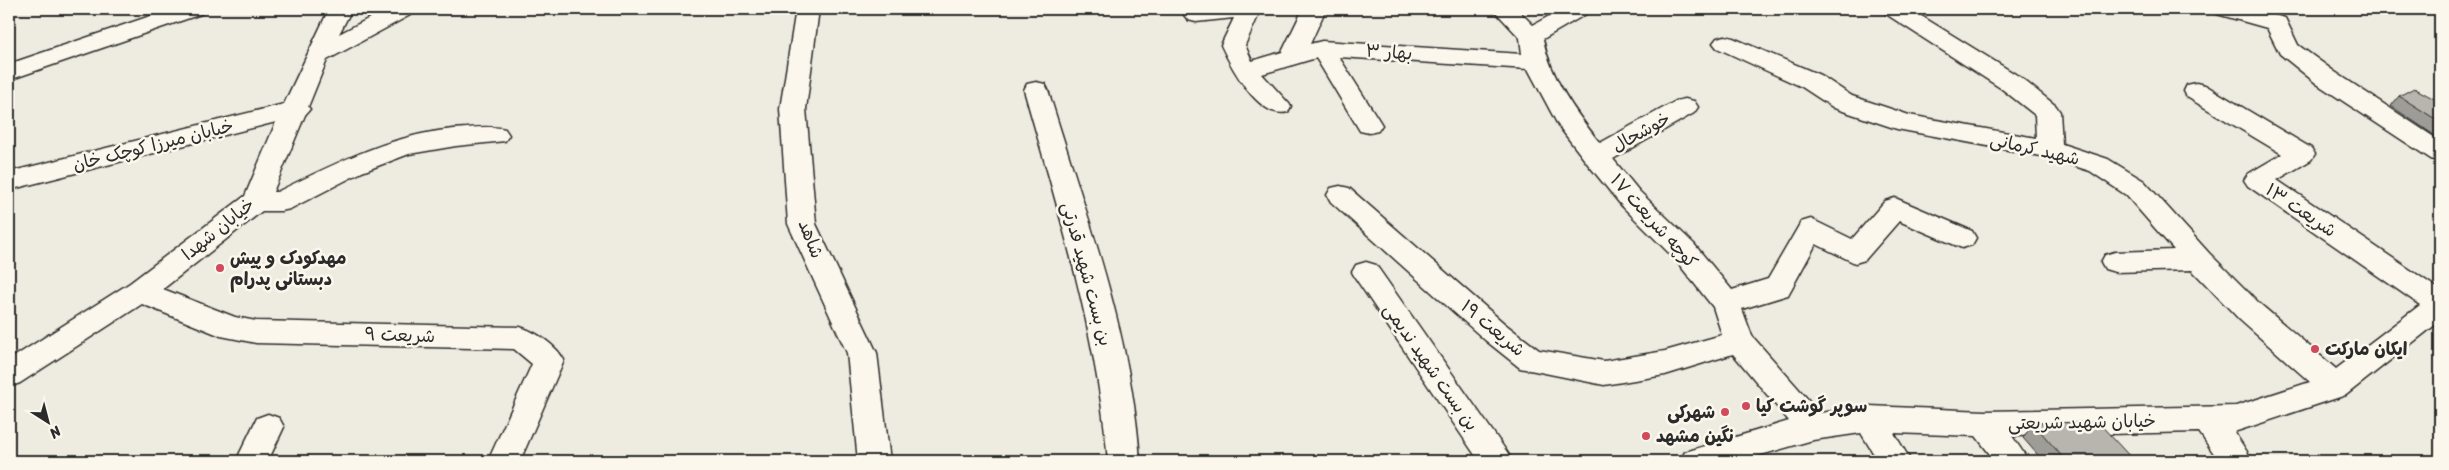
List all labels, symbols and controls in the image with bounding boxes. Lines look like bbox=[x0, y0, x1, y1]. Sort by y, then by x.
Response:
street label: بهار ۳ bbox=[1365, 34, 1413, 70]
street label: خوشحال bbox=[1606, 103, 1676, 161]
street label: خیابان میرزا کوچک خان bbox=[69, 110, 237, 180]
street label: شهید کرمانی bbox=[1987, 123, 2083, 175]
street label: کوچه شریعت ۱۷ bbox=[1602, 166, 1706, 276]
street label: شریعت ۱۳ bbox=[2259, 174, 2343, 246]
street label: خیابان شهدا bbox=[174, 189, 262, 269]
street label: بن بست شهید قدرتی bbox=[1052, 198, 1122, 350]
street label: شاهد bbox=[789, 215, 833, 263]
place label: مهدکودک و پیش دبستانی پدرام bbox=[230, 242, 346, 295]
marker: مهدکودک و پیش دبستانی پدرام bbox=[214, 262, 226, 274]
street label: شریعت ۱۹ bbox=[1453, 291, 1533, 365]
street label: بن بست شهید ندیمی bbox=[1375, 296, 1487, 438]
street label: شریعت ۹ bbox=[364, 318, 436, 352]
place label: ایکان مارکت bbox=[2325, 333, 2407, 365]
marker: ایکان مارکت bbox=[2309, 343, 2321, 355]
place label: سوپر گوشت کیا bbox=[1756, 390, 1867, 422]
place label: شهرکی bbox=[1667, 396, 1715, 428]
north arrow bbox=[22, 398, 72, 448]
marker: سوپر گوشت کیا bbox=[1740, 400, 1752, 412]
street label: خیابان شهید شریعتی bbox=[2008, 405, 2156, 439]
marker: شهرکی bbox=[1719, 406, 1731, 418]
text: N bbox=[44, 419, 67, 445]
place label: نگین مشهد bbox=[1656, 420, 1734, 452]
marker: نگین مشهد bbox=[1640, 430, 1652, 442]

